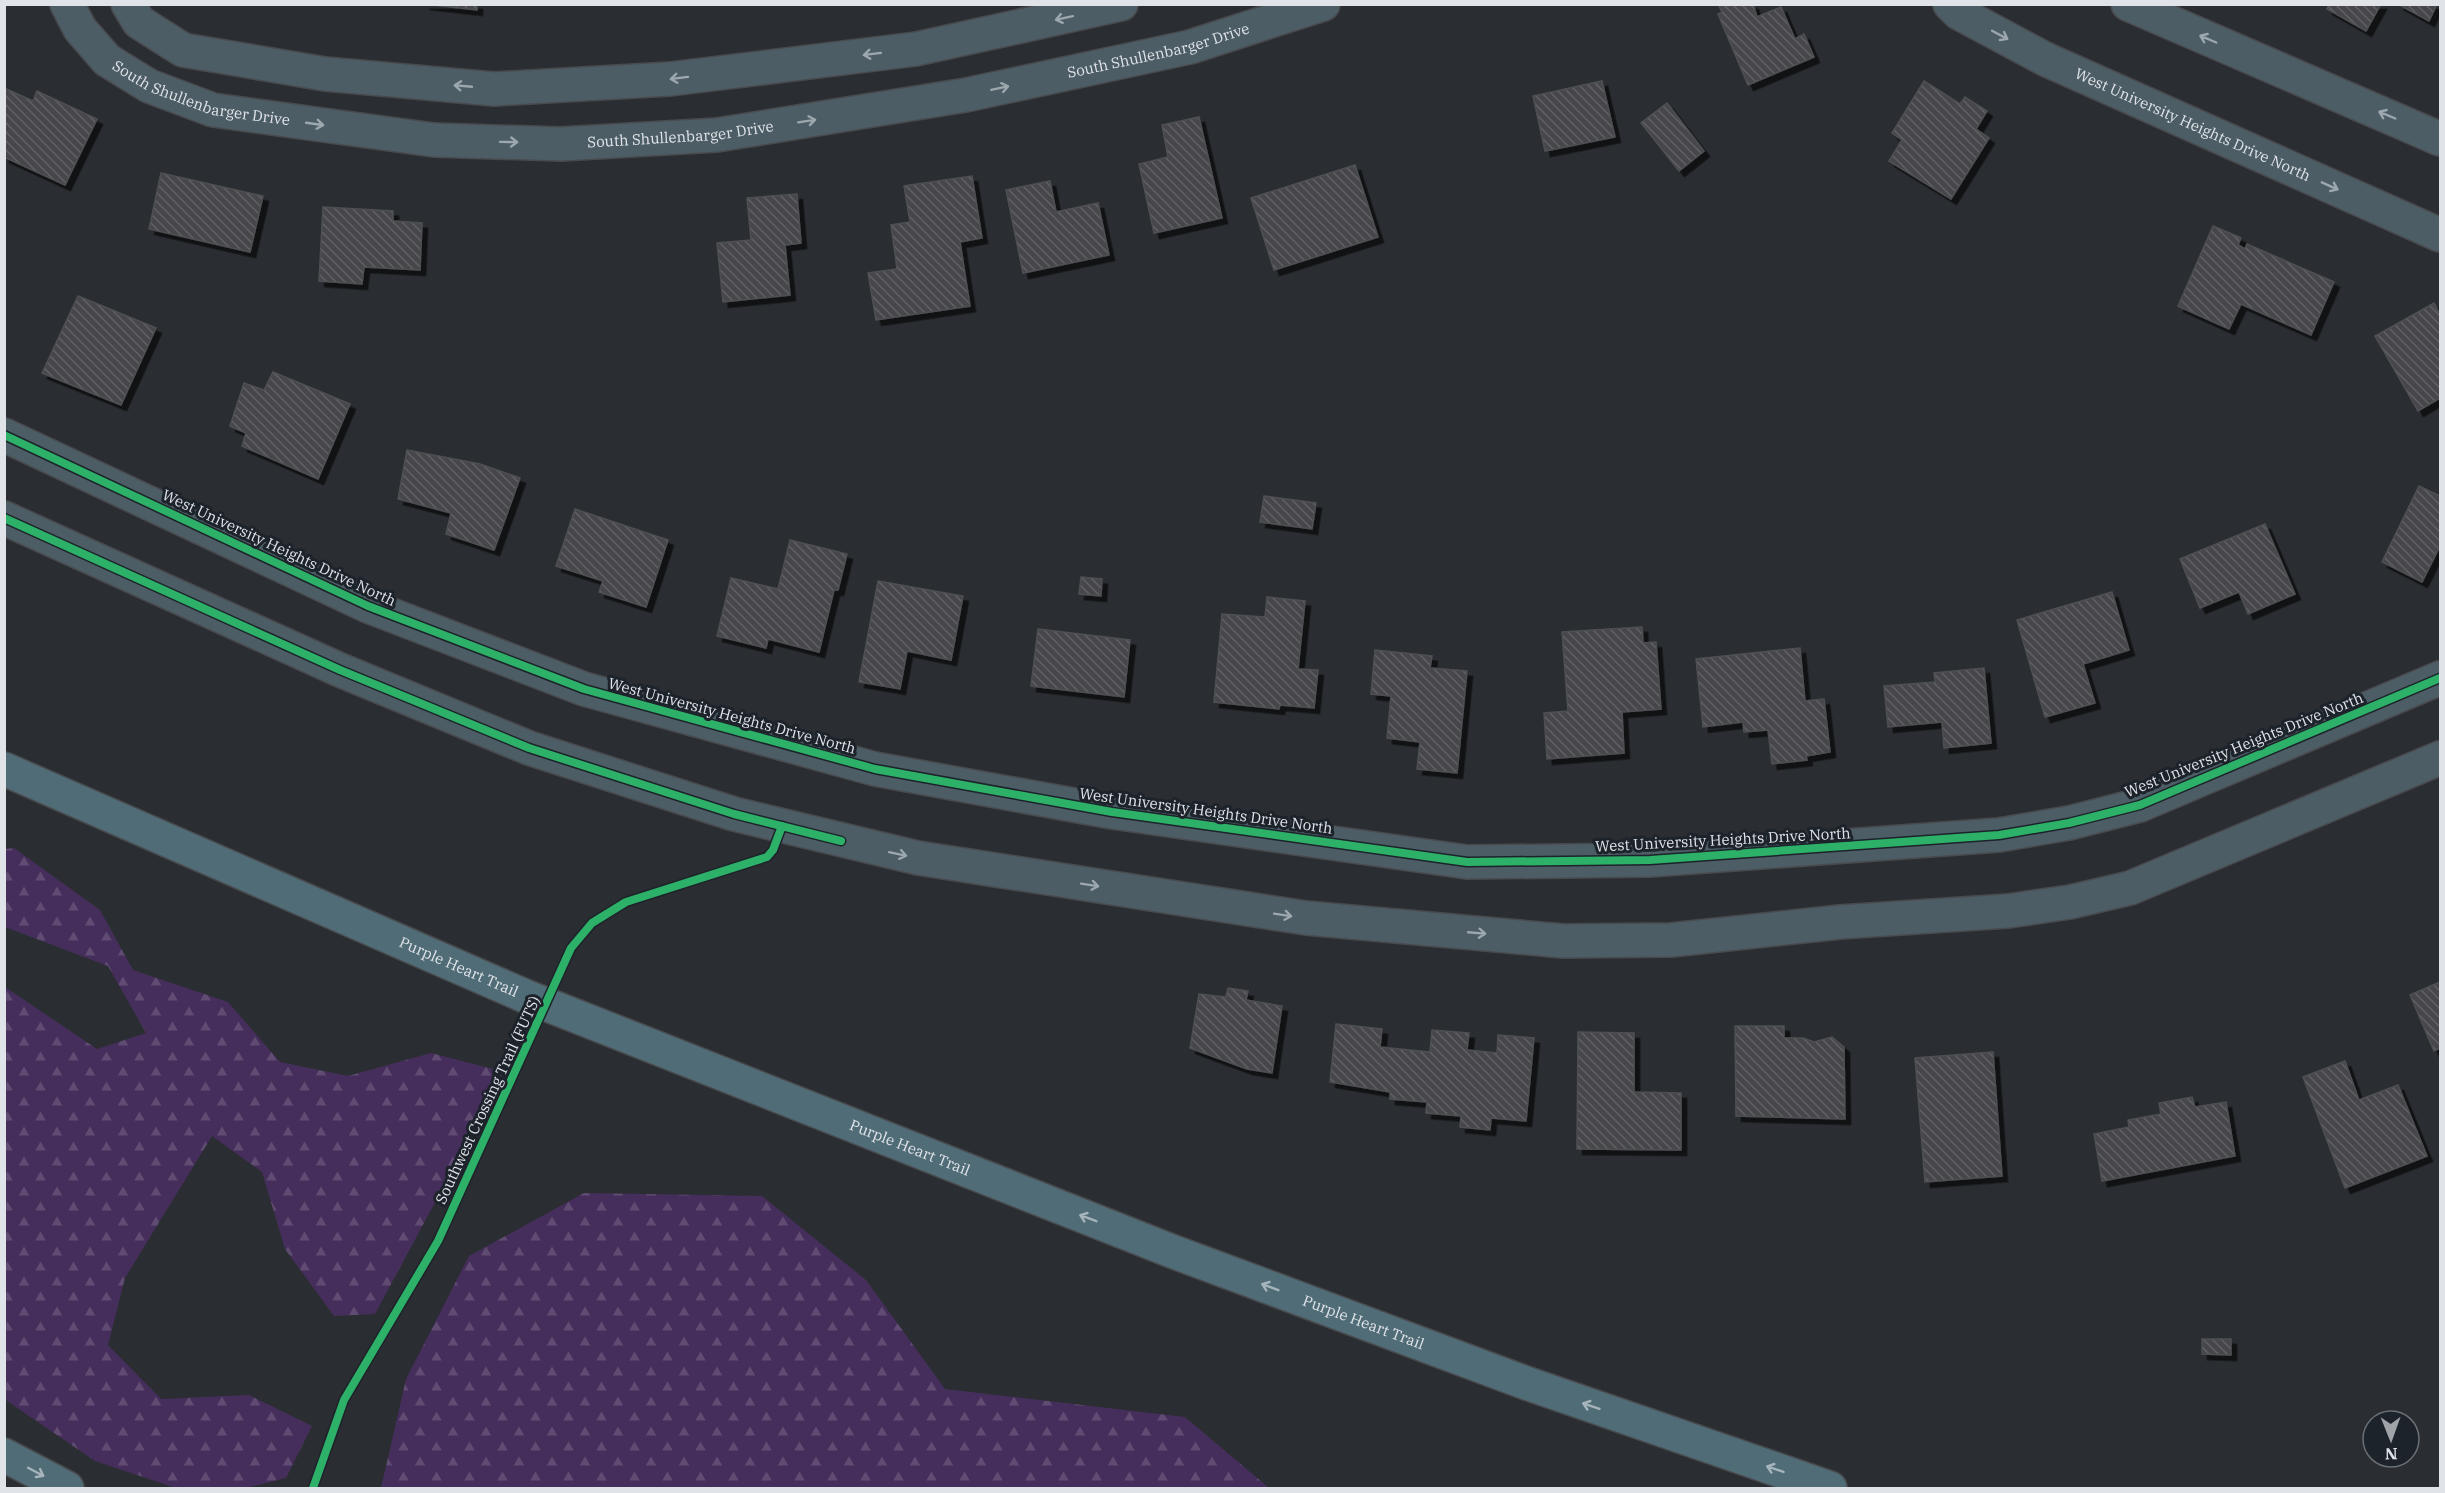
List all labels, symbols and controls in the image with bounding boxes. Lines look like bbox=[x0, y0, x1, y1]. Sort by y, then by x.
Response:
one-way arrow bbox=[1054, 13, 1074, 24]
street label: South Shullenbarger Drive bbox=[1065, 18, 1252, 82]
one-way arrow bbox=[1991, 29, 2008, 41]
one-way arrow bbox=[2199, 32, 2217, 44]
one-way arrow bbox=[863, 49, 883, 60]
street label: South Shullenbarger Drive bbox=[109, 56, 291, 129]
street label: West University Heights Drive North bbox=[2072, 64, 2314, 185]
one-way arrow bbox=[669, 73, 689, 84]
one-way arrow bbox=[454, 80, 474, 91]
one-way arrow bbox=[989, 82, 1009, 93]
one-way arrow bbox=[2378, 109, 2396, 121]
one-way arrow bbox=[797, 115, 817, 126]
street label: South Shullenbarger Drive bbox=[587, 116, 775, 151]
one-way arrow bbox=[305, 119, 324, 130]
one-way arrow bbox=[498, 137, 518, 148]
one-way arrow bbox=[2321, 181, 2339, 192]
street label: West University Heights Drive North bbox=[159, 485, 399, 610]
street label: West University Heights Drive North bbox=[606, 673, 858, 758]
street label: West University Heights Drive North bbox=[2122, 688, 2366, 801]
street label: West University Heights Drive North bbox=[1078, 783, 1334, 838]
street label: West University Heights Drive North bbox=[1595, 823, 1851, 856]
one-way arrow bbox=[888, 848, 907, 860]
one-way arrow bbox=[1080, 879, 1099, 890]
one-way arrow bbox=[1272, 909, 1292, 920]
one-way arrow bbox=[1466, 928, 1486, 939]
street label: Purple Heart Trail bbox=[396, 932, 521, 1001]
street label: Southwest Crossing Trail (FUTS) bbox=[431, 993, 544, 1207]
street label: Purple Heart Trail bbox=[847, 1115, 973, 1180]
one-way arrow bbox=[1079, 1211, 1097, 1222]
one-way arrow bbox=[1261, 1281, 1280, 1292]
street label: Purple Heart Trail bbox=[1300, 1291, 1427, 1353]
one-way arrow bbox=[1582, 1399, 1601, 1410]
north arrow bbox=[2361, 1409, 2421, 1469]
text: N bbox=[2385, 1444, 2398, 1464]
one-way arrow bbox=[1766, 1463, 1785, 1474]
one-way arrow bbox=[26, 1467, 44, 1478]

